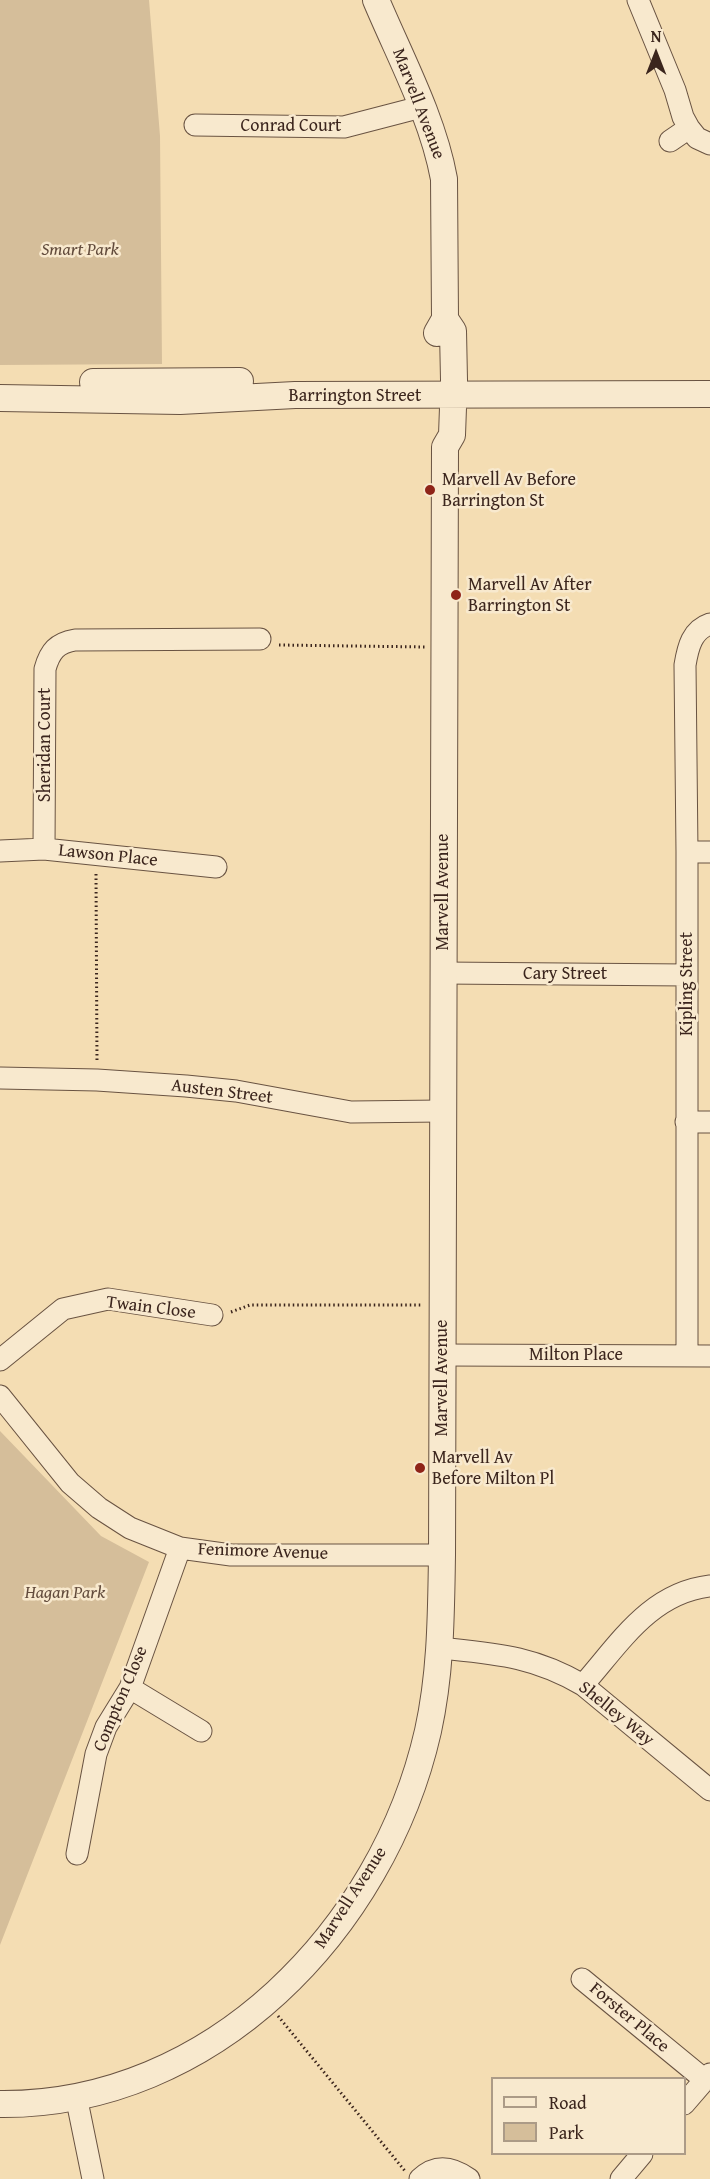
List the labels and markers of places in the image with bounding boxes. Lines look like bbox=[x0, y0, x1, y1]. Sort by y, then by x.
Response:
place label: Marvell Av Before Barrington St bbox=[442, 469, 576, 512]
marker: Marvell Av Before Barrington St bbox=[423, 483, 437, 497]
place label: Marvell Av After Barrington St bbox=[468, 574, 592, 616]
marker: Marvell Av After Barrington St bbox=[449, 588, 463, 602]
place label: Marvell Av Before Milton Pl bbox=[432, 1447, 554, 1490]
marker: Marvell Av Before Milton Pl bbox=[413, 1461, 427, 1475]

